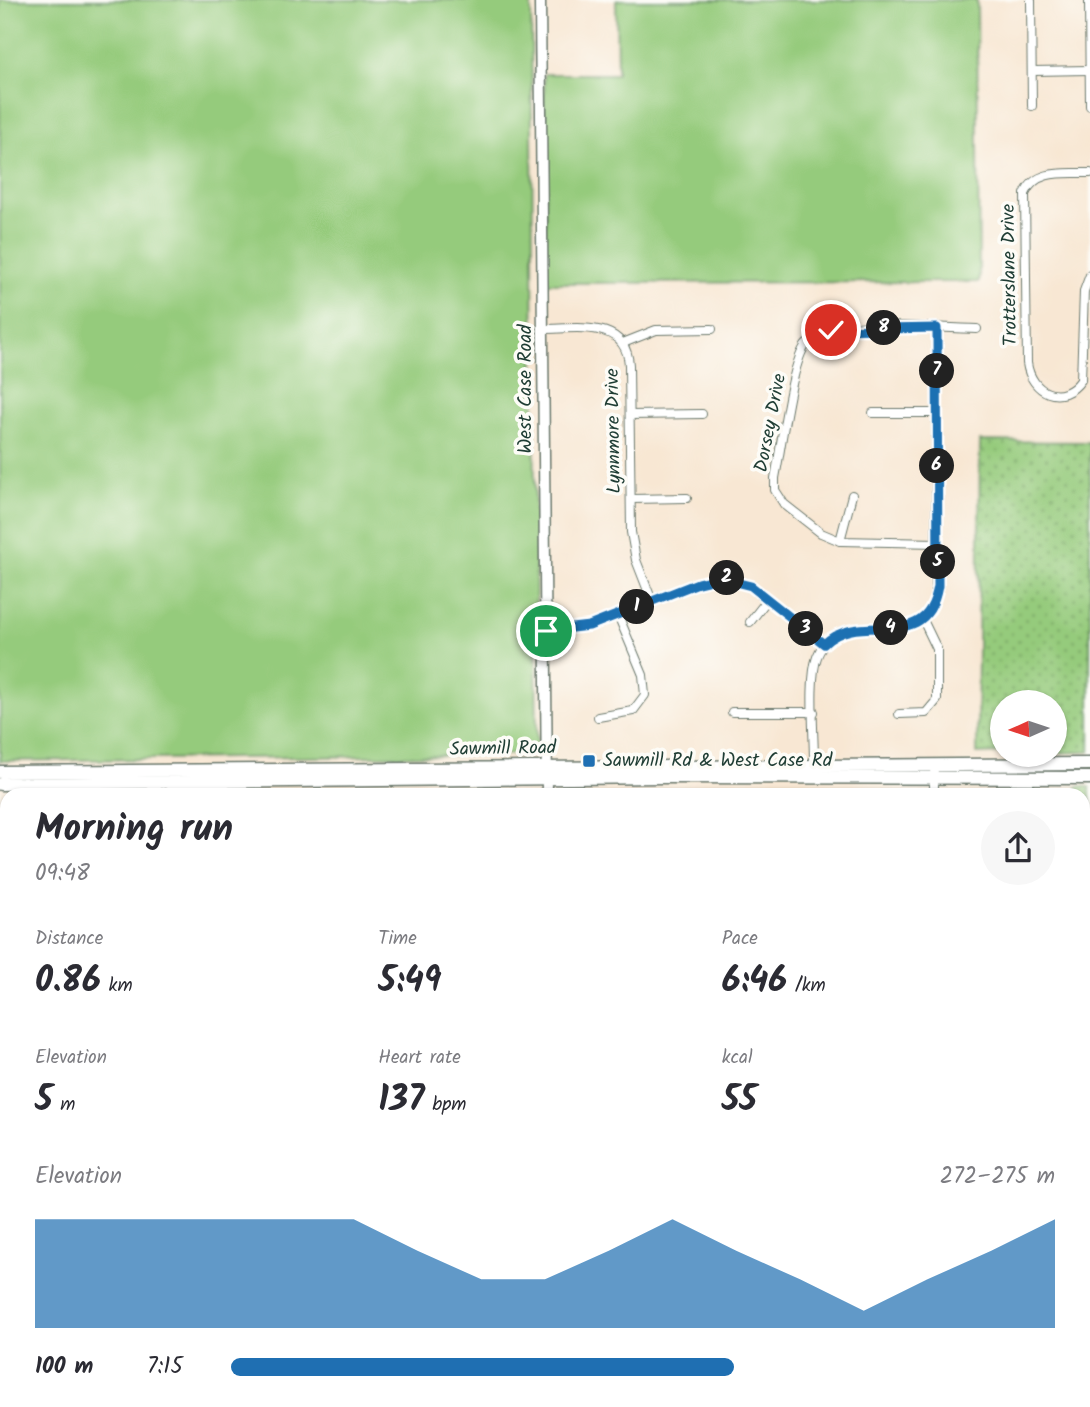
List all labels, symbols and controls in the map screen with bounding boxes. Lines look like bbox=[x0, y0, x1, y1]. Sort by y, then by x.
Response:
street label: Trotterslane Drive bbox=[994, 203, 1026, 346]
pin bbox=[801, 300, 861, 360]
pin: 8 bbox=[866, 310, 902, 346]
icon: check bbox=[812, 311, 850, 349]
text: 8 bbox=[878, 312, 889, 342]
street label: West Case Road bbox=[511, 324, 541, 454]
pin: 7 bbox=[920, 354, 954, 388]
text: 7 bbox=[932, 355, 941, 385]
street label: Lynnmore Drive bbox=[598, 368, 630, 494]
street label: Dorsey Drive bbox=[747, 371, 795, 475]
pin: 6 bbox=[920, 448, 954, 484]
text: 6 bbox=[931, 450, 942, 480]
pin: 5 bbox=[920, 544, 956, 580]
text: 5 bbox=[933, 546, 942, 576]
pin: 2 bbox=[710, 560, 744, 596]
text: 2 bbox=[721, 562, 732, 592]
pin: 1 bbox=[620, 590, 654, 624]
text: 1 bbox=[634, 591, 639, 621]
pin bbox=[516, 601, 576, 661]
pin: 4 bbox=[874, 610, 908, 646]
icon: arrive bbox=[527, 612, 565, 650]
pin: 3 bbox=[788, 612, 824, 646]
text: 4 bbox=[885, 612, 896, 642]
text: 3 bbox=[800, 613, 811, 643]
north arrow bbox=[990, 690, 1068, 766]
map controls bbox=[990, 690, 1067, 767]
street label: Sawmill Road bbox=[450, 733, 557, 765]
place label: Sawmill Rd & West Case Rd bbox=[603, 746, 833, 776]
marker: Sawmill Rd & West Case Rd bbox=[581, 753, 597, 769]
text: Morning run bbox=[35, 800, 233, 860]
button: share bbox=[981, 811, 1055, 885]
text: 09:48 bbox=[35, 856, 90, 892]
text: Distance bbox=[35, 924, 103, 954]
text: Time bbox=[378, 924, 417, 954]
text: Pace bbox=[722, 924, 758, 954]
text: 0.86 bbox=[35, 954, 101, 1010]
text: 5:49 bbox=[378, 954, 441, 1010]
text: 6:46 bbox=[722, 954, 787, 1010]
text: km bbox=[101, 971, 133, 1001]
text: /km bbox=[787, 971, 826, 1001]
text: Elevation bbox=[35, 1043, 107, 1073]
text: Heart rate bbox=[378, 1043, 461, 1073]
text: kcal bbox=[722, 1043, 753, 1073]
text: 5 bbox=[35, 1073, 53, 1129]
text: 137 bbox=[378, 1073, 425, 1129]
text: 55 bbox=[722, 1073, 757, 1129]
text: m bbox=[53, 1090, 75, 1120]
text: bpm bbox=[425, 1090, 466, 1120]
text: Elevation bbox=[35, 1159, 122, 1195]
text: 272–275 m bbox=[940, 1159, 1055, 1195]
text: 100 m bbox=[35, 1349, 93, 1385]
text: 7:15 bbox=[147, 1349, 183, 1385]

